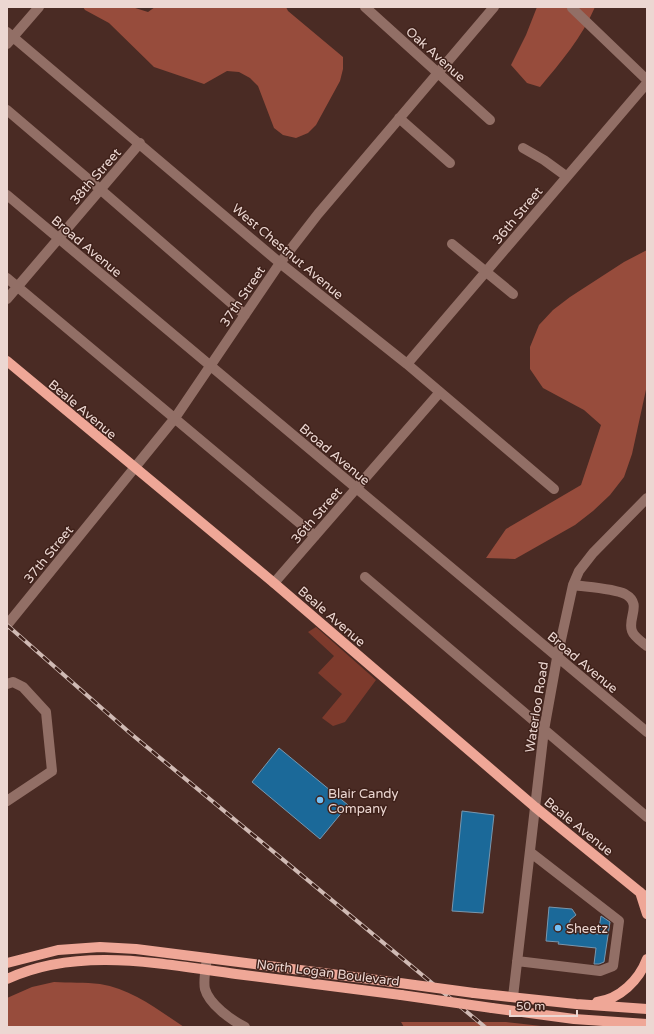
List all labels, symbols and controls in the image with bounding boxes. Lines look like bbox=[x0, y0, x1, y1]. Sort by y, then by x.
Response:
street label: Oak Avenue bbox=[402, 24, 468, 86]
street label: 38th Street bbox=[67, 145, 125, 208]
street label: 36th Street bbox=[489, 184, 546, 248]
street label: West Chestnut Avenue bbox=[228, 200, 346, 303]
street label: Broad Avenue bbox=[48, 213, 125, 281]
street label: 37th Street bbox=[217, 263, 269, 330]
street label: Beale Avenue bbox=[45, 377, 120, 443]
street label: Broad Avenue bbox=[296, 421, 373, 489]
street label: 36th Street bbox=[288, 484, 346, 547]
street label: 37th Street bbox=[21, 522, 77, 587]
street label: Beale Avenue bbox=[294, 583, 368, 650]
street label: Broad Avenue bbox=[544, 629, 621, 697]
street label: Waterloo Road bbox=[522, 660, 552, 754]
place label: Blair Candy Company bbox=[328, 786, 399, 817]
street label: Beale Avenue bbox=[541, 794, 616, 859]
marker: Blair Candy Company bbox=[315, 795, 325, 805]
place label: Sheetz bbox=[566, 921, 608, 937]
marker: Sheetz bbox=[553, 923, 563, 933]
street label: North Logan Boulevard bbox=[255, 956, 400, 990]
scale bar bbox=[510, 992, 577, 1018]
text: 50 m bbox=[516, 999, 545, 1013]

